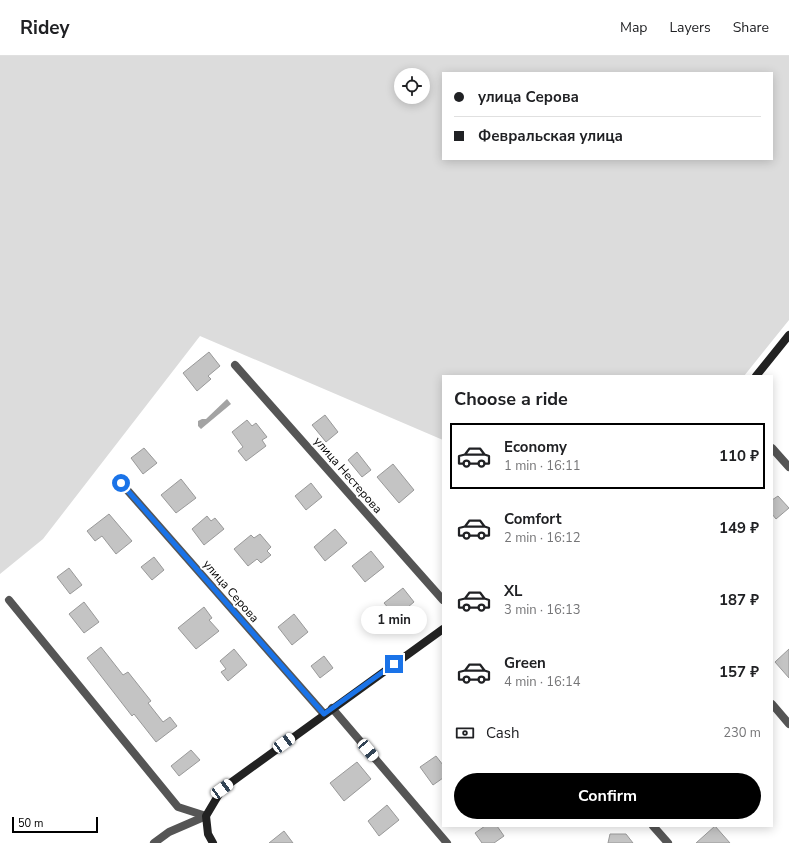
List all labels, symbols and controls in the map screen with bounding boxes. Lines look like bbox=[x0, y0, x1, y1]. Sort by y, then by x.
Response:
text: Ridey bbox=[20, 15, 69, 41]
text: Map bbox=[620, 18, 647, 37]
text: Layers bbox=[669, 18, 711, 37]
text: Share bbox=[733, 18, 769, 37]
map controls bbox=[394, 68, 430, 104]
button: locate bbox=[394, 68, 430, 104]
text: улица Серова bbox=[478, 87, 579, 107]
text: Февральская улица bbox=[478, 126, 623, 146]
text: Choose a ride bbox=[454, 387, 568, 411]
street label: улица Нестерова bbox=[310, 433, 386, 517]
text: Economy bbox=[504, 437, 567, 457]
icon: car bbox=[456, 438, 492, 474]
text: 110 ₽ bbox=[719, 446, 759, 466]
text: 1 min · 16:11 bbox=[504, 457, 580, 475]
route start bbox=[112, 474, 130, 492]
text: Comfort bbox=[504, 509, 561, 529]
icon: car bbox=[456, 510, 492, 546]
text: 149 ₽ bbox=[719, 518, 759, 538]
text: 2 min · 16:12 bbox=[504, 529, 580, 547]
street label: улица Серова bbox=[199, 556, 263, 626]
text: XL bbox=[504, 581, 523, 601]
icon: car bbox=[456, 582, 492, 618]
text: 187 ₽ bbox=[719, 590, 759, 610]
text: 3 min · 16:13 bbox=[504, 601, 580, 619]
callout: 1 min bbox=[361, 606, 427, 634]
text: 1 min bbox=[377, 611, 411, 629]
text: Green bbox=[504, 653, 546, 673]
icon: car bbox=[456, 654, 492, 690]
route end bbox=[385, 655, 403, 673]
text: 157 ₽ bbox=[719, 662, 759, 682]
text: 4 min · 16:14 bbox=[504, 673, 580, 691]
icon: cash bbox=[454, 722, 476, 744]
text: Cash bbox=[486, 723, 520, 743]
text: 230 m bbox=[723, 724, 761, 742]
car bbox=[271, 731, 297, 755]
car bbox=[356, 737, 380, 763]
button: Confirm bbox=[454, 773, 761, 819]
car bbox=[209, 777, 235, 801]
scale bar bbox=[12, 815, 98, 834]
text: 50 m bbox=[18, 816, 43, 831]

